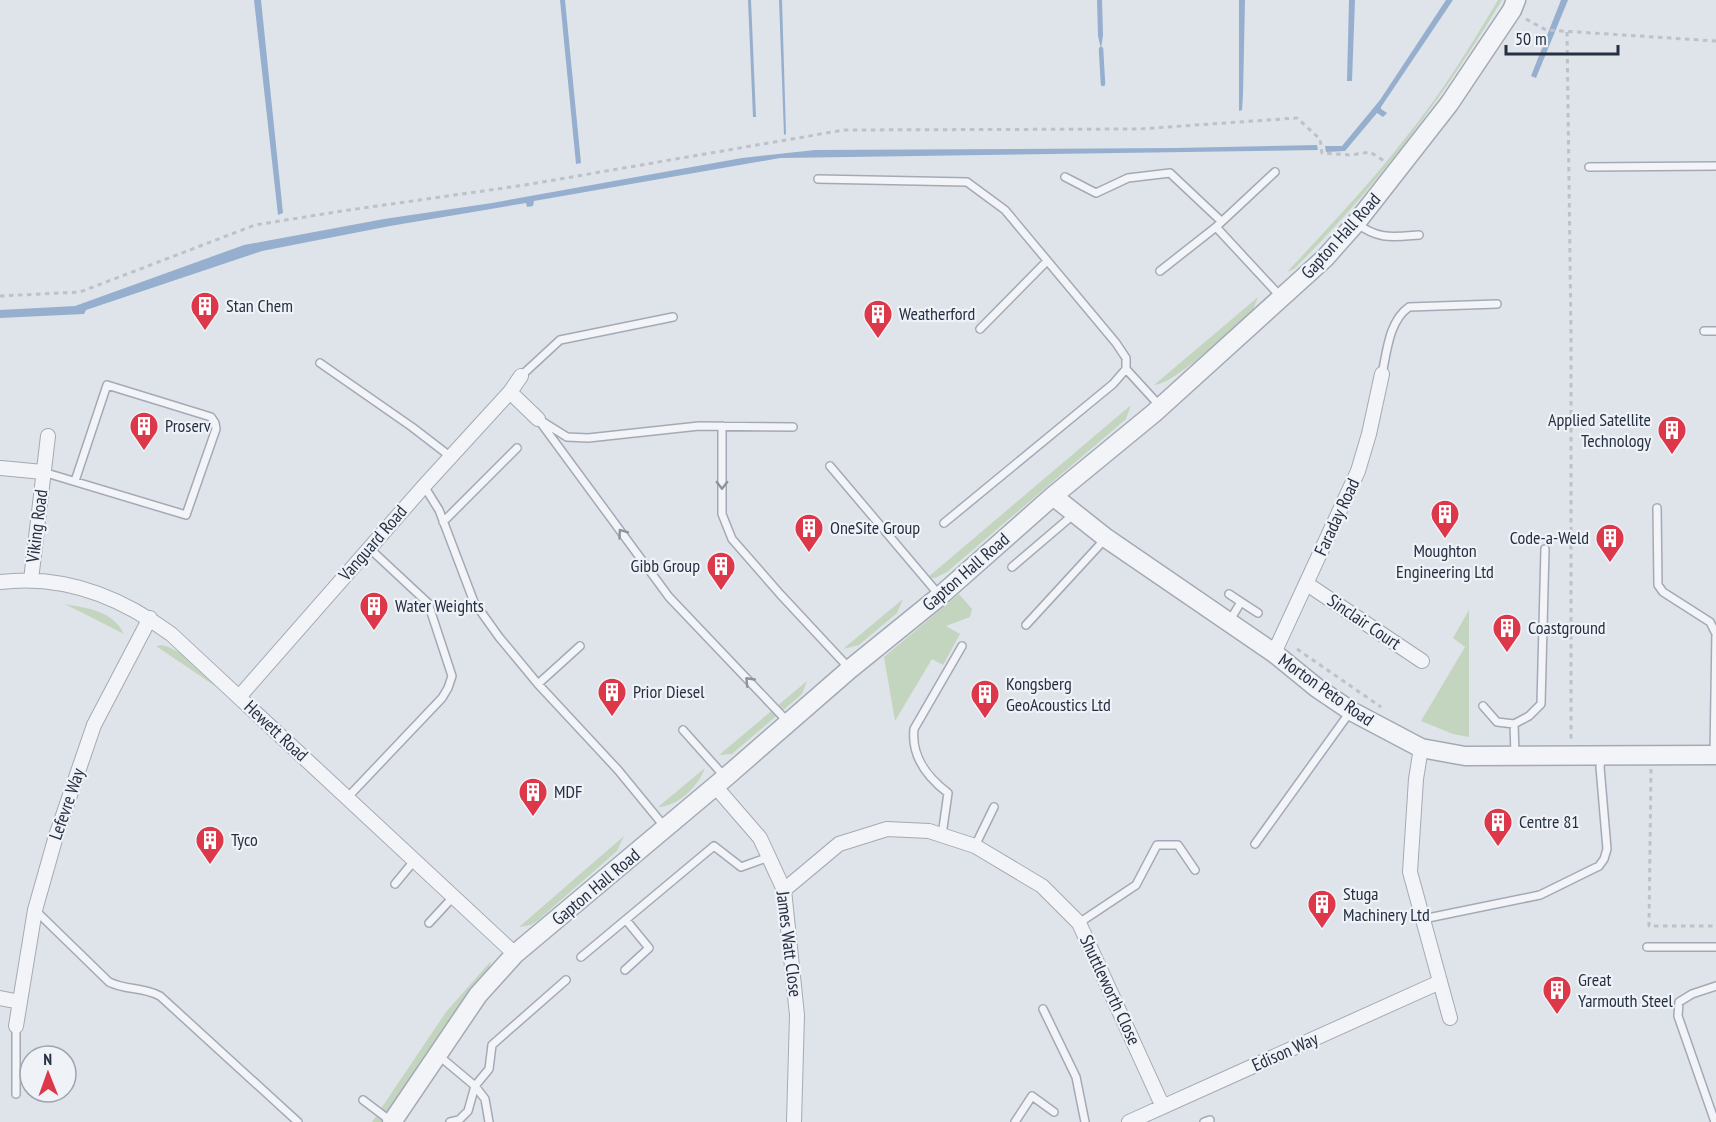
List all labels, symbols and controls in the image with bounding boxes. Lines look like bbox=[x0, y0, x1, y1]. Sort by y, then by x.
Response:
scale bar bbox=[1506, 18, 1618, 56]
text: 50 m bbox=[1515, 27, 1547, 50]
street label: Gapton Hall Road bbox=[1296, 188, 1385, 283]
building icon: Stan Chem bbox=[189, 290, 221, 332]
place label: Stan Chem bbox=[226, 294, 293, 317]
building icon: Weatherford bbox=[862, 298, 894, 340]
place label: Weatherford bbox=[899, 302, 975, 325]
place label: Applied Satellite Technology bbox=[1548, 408, 1651, 452]
building icon: Proserv bbox=[128, 410, 160, 452]
place label: Proserv bbox=[165, 414, 211, 437]
building icon: Applied Satellite Technology bbox=[1656, 414, 1688, 456]
street label: Faraday Road bbox=[1309, 475, 1364, 559]
one-way arrow bbox=[716, 480, 728, 489]
street label: Viking Road bbox=[20, 488, 52, 565]
building icon: Moughton Engineering Ltd bbox=[1429, 498, 1461, 540]
street label: Vanguard Road bbox=[333, 500, 412, 586]
building icon: OneSite Group bbox=[793, 512, 825, 554]
place label: OneSite Group bbox=[830, 516, 920, 539]
building icon: Code-a-Weld bbox=[1594, 522, 1626, 564]
place label: Code-a-Weld bbox=[1510, 526, 1589, 549]
street label: Gapton Hall Road bbox=[917, 528, 1014, 616]
one-way arrow bbox=[618, 529, 629, 540]
place label: Moughton Engineering Ltd bbox=[1396, 539, 1494, 583]
building icon: Gibb Group bbox=[705, 550, 737, 592]
place label: Gibb Group bbox=[631, 554, 700, 577]
street label: Sinclair Court bbox=[1323, 589, 1405, 655]
building icon: Water Weights bbox=[358, 590, 390, 632]
place label: Water Weights bbox=[395, 594, 484, 617]
building icon: Coastground bbox=[1491, 612, 1523, 654]
place label: Coastground bbox=[1528, 616, 1606, 639]
street label: Morton Peto Road bbox=[1274, 648, 1378, 731]
place label: Kongsberg GeoAcoustics Ltd bbox=[1006, 672, 1111, 716]
building icon: Prior Diesel bbox=[596, 676, 628, 718]
one-way arrow bbox=[745, 677, 756, 688]
building icon: Kongsberg GeoAcoustics Ltd bbox=[969, 678, 1001, 720]
place label: Prior Diesel bbox=[633, 680, 705, 703]
street label: Hewett Road bbox=[240, 695, 313, 766]
street label: Lefevre Way bbox=[44, 765, 90, 843]
building icon: MDF bbox=[517, 776, 549, 818]
place label: MDF bbox=[554, 780, 582, 803]
building icon: Centre 81 bbox=[1482, 806, 1514, 848]
place label: Centre 81 bbox=[1519, 810, 1579, 833]
building icon: Tyco bbox=[194, 824, 226, 866]
place label: Tyco bbox=[231, 828, 258, 851]
street label: Gapton Hall Road bbox=[547, 843, 644, 930]
place label: Stuga Machinery Ltd bbox=[1343, 882, 1430, 926]
building icon: Stuga Machinery Ltd bbox=[1306, 888, 1338, 930]
street label: James Watt Close bbox=[771, 889, 807, 998]
street label: Shuttleworth Close bbox=[1075, 931, 1146, 1049]
place label: Great Yarmouth Steel bbox=[1578, 968, 1674, 1012]
building icon: Great Yarmouth Steel bbox=[1541, 974, 1573, 1016]
street label: Edison Way bbox=[1248, 1027, 1322, 1076]
north arrow bbox=[18, 1044, 78, 1104]
text: N bbox=[43, 1049, 52, 1069]

